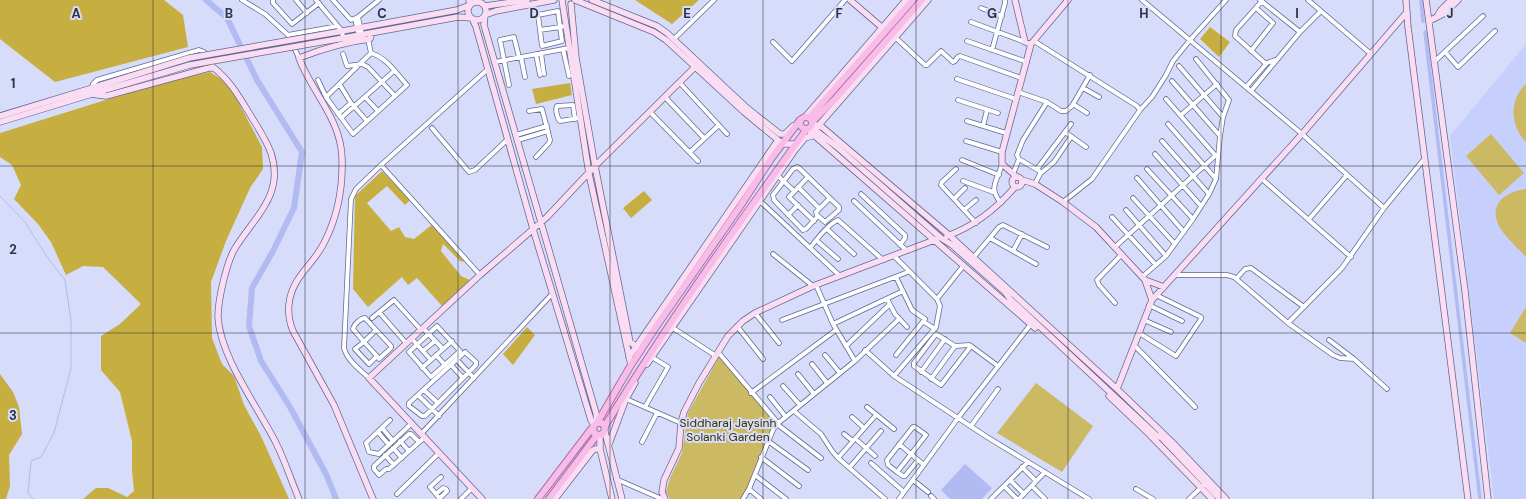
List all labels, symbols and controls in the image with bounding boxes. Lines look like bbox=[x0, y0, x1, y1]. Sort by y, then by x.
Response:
text: A bbox=[71, 5, 81, 22]
text: B bbox=[225, 5, 233, 22]
text: C bbox=[377, 5, 387, 22]
text: D bbox=[529, 5, 539, 22]
text: E bbox=[683, 5, 691, 22]
text: F bbox=[835, 5, 843, 22]
text: G bbox=[987, 5, 997, 22]
text: H bbox=[1139, 5, 1149, 22]
text: I bbox=[1295, 5, 1299, 22]
text: J bbox=[1446, 5, 1454, 22]
text: 1 bbox=[11, 75, 15, 92]
text: 2 bbox=[9, 241, 17, 258]
text: 3 bbox=[9, 407, 17, 424]
park label: Siddharaj Jaysinh Solanki Garden bbox=[680, 415, 776, 445]

